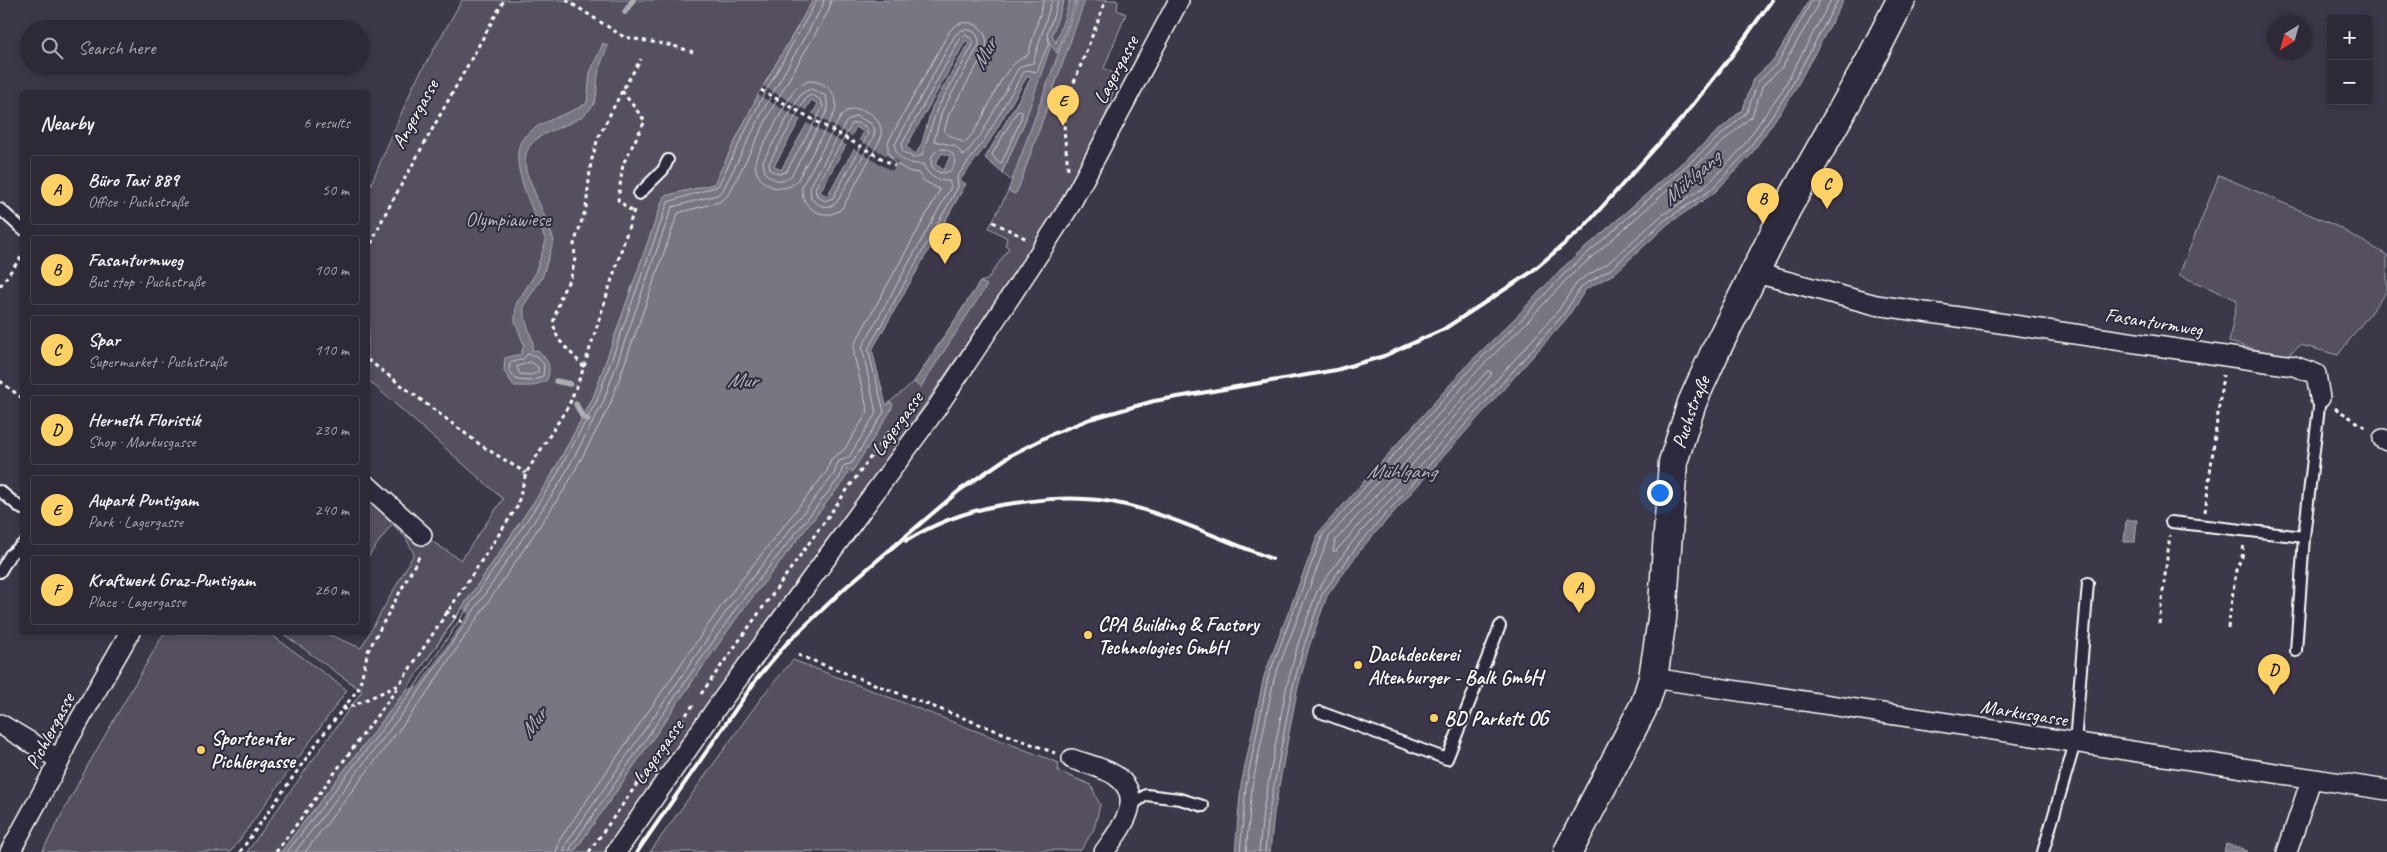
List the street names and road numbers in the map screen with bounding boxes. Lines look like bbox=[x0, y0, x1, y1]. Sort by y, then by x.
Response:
street label: Lagergasse bbox=[1088, 30, 1145, 108]
street label: Angergasse bbox=[386, 74, 445, 153]
street label: Fasanturmweg bbox=[2103, 302, 2205, 342]
street label: Puchstraße bbox=[1666, 370, 1716, 451]
street label: Lagergasse bbox=[865, 386, 930, 461]
street label: Pichlergasse bbox=[20, 688, 81, 773]
street label: Markusgasse bbox=[1979, 694, 2071, 732]
street label: Lagergasse bbox=[627, 713, 690, 789]

